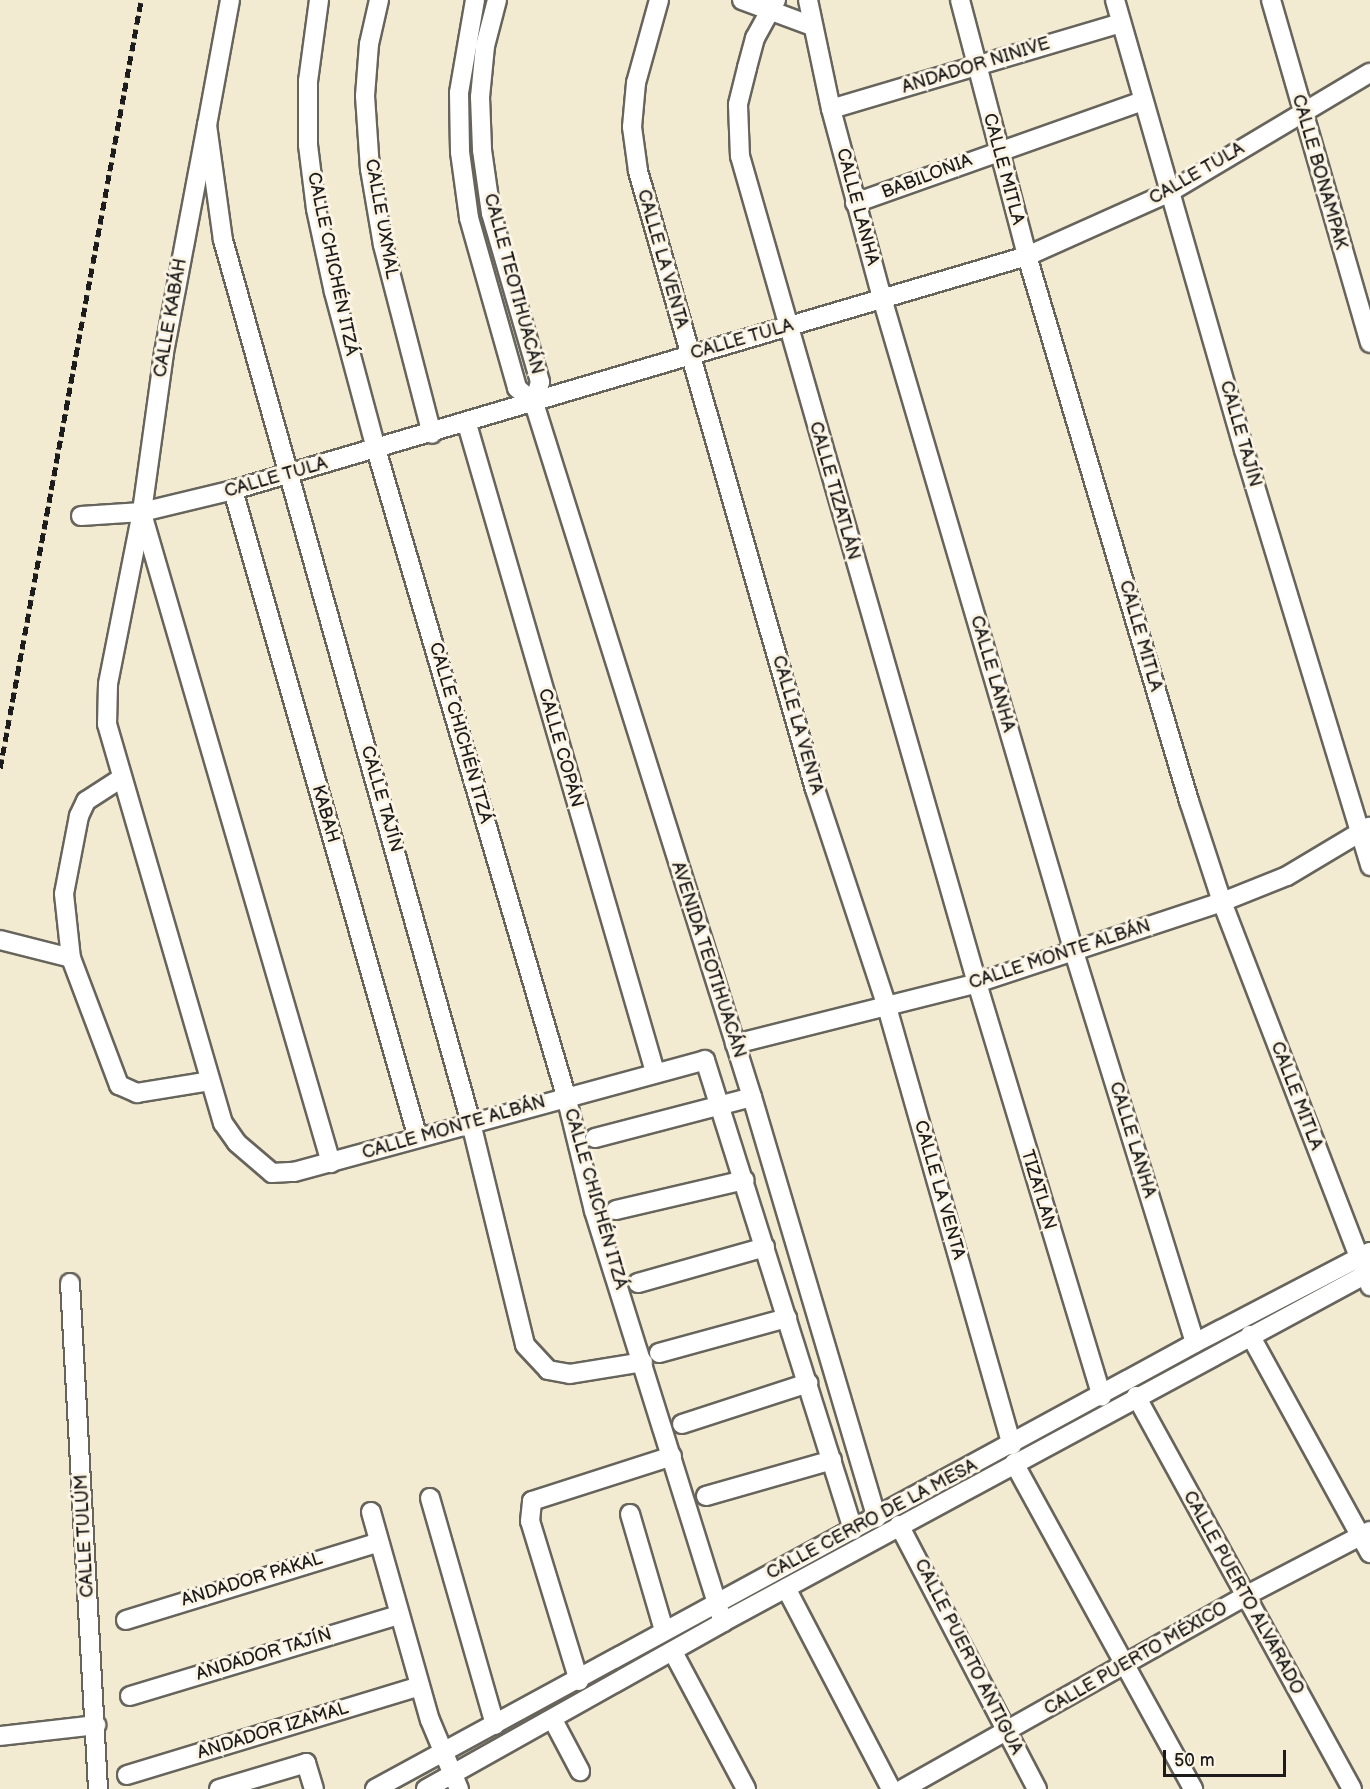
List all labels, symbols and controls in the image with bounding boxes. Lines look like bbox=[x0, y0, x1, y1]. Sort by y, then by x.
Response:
street label: ANDADOR NINIVE bbox=[899, 33, 1053, 99]
street label: CALLE BONAMPAK bbox=[1287, 92, 1351, 252]
street label: CALLE MITLA bbox=[978, 111, 1028, 227]
street label: CALLE TULA bbox=[1145, 138, 1249, 210]
street label: CALLE LANHA bbox=[831, 146, 883, 268]
street label: BABILONIA bbox=[879, 150, 975, 204]
street label: CALLE UXMAL bbox=[360, 157, 402, 281]
street label: CALLE CHICHÉN ITZÁ bbox=[302, 170, 362, 358]
street label: CALLE LA VENTA bbox=[632, 187, 692, 331]
street label: CALLE TEOTIHUACÁN bbox=[478, 191, 548, 377]
street label: CALLE KABÁH bbox=[150, 257, 192, 379]
street label: CALLE TULA bbox=[688, 315, 796, 365]
street label: CALLE TAJÍN bbox=[1214, 378, 1266, 490]
street label: CALLE TIZATLÁN bbox=[804, 419, 864, 563]
street label: CALLE TULA bbox=[222, 453, 330, 503]
street label: CALLE MITLA bbox=[1114, 578, 1166, 694]
street label: CALLE LANHA bbox=[965, 613, 1019, 735]
street label: CALLE CHICHÉN ITZÁ bbox=[424, 640, 496, 826]
street label: CALLE LA VENTA bbox=[767, 653, 827, 797]
street label: CALLE COPÁN bbox=[533, 686, 587, 810]
street label: CALLE TAJÍN bbox=[355, 743, 407, 855]
street label: KABAH bbox=[306, 783, 344, 845]
street label: AVENIDA TEOTIHUACÁN bbox=[666, 859, 750, 1061]
street label: CALLE MONTE ALBÁN bbox=[966, 915, 1154, 995]
street label: CALLE MITLA bbox=[1265, 1039, 1327, 1153]
street label: CALLE LANHA bbox=[1104, 1079, 1160, 1201]
street label: CALLE MONTE ALBÁN bbox=[360, 1091, 548, 1165]
street label: CALLE CHICHÉN ITZÁ bbox=[559, 1106, 631, 1292]
street label: CALLE LA VENTA bbox=[909, 1118, 969, 1262]
street label: TIZATLAN bbox=[1016, 1148, 1060, 1232]
street label: CALLE CERRO DE LA MESA bbox=[763, 1455, 981, 1585]
street label: CALLE TULÚM bbox=[71, 1474, 99, 1598]
street label: CALLE PUERTO ALVARADO bbox=[1178, 1487, 1308, 1699]
street label: ANDADOR PAKAL bbox=[179, 1548, 325, 1612]
street label: CALLE PUERTO ANTIGUA bbox=[909, 1556, 1027, 1758]
street label: CALLE PUERTO MÉXICO bbox=[1041, 1598, 1231, 1720]
street label: ANDADOR TAJÍN bbox=[193, 1624, 335, 1686]
street label: ANDADOR IZAMAL bbox=[195, 1698, 351, 1764]
scale bar bbox=[1166, 1738, 1289, 1776]
text: 50 m bbox=[1174, 1750, 1215, 1771]

